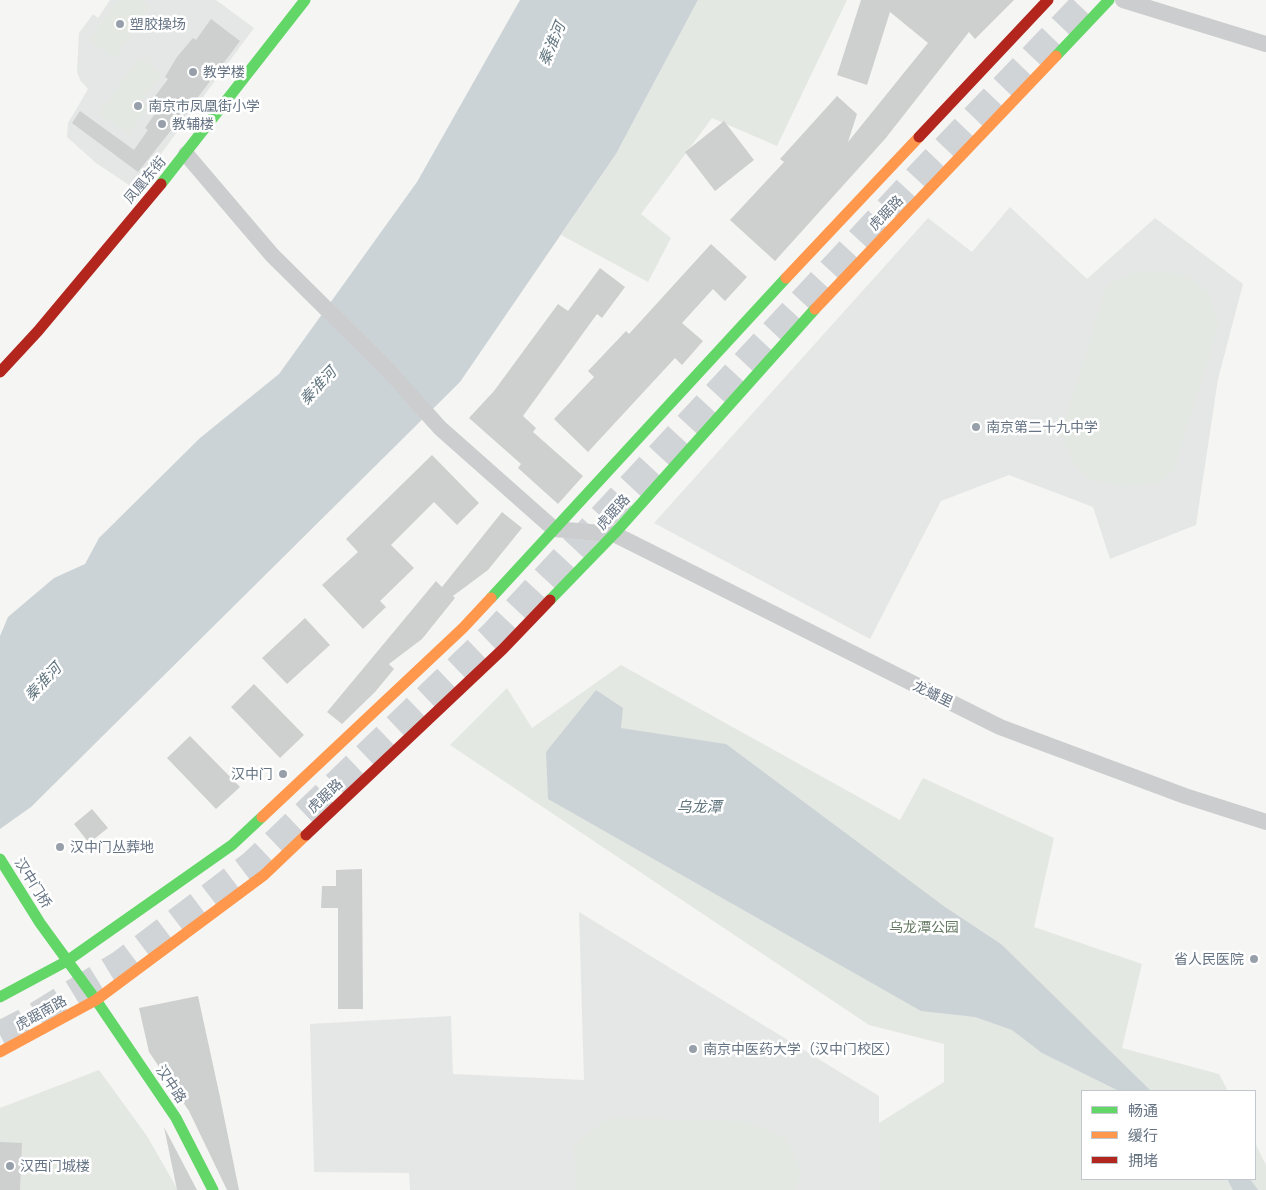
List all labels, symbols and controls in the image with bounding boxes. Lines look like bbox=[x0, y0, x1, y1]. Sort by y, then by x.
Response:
place label: 塑胶操场 bbox=[130, 16, 186, 32]
marker: 塑胶操场 bbox=[114, 18, 126, 30]
water label: 秦淮河 bbox=[535, 20, 569, 68]
place label: 教学楼 bbox=[203, 64, 245, 80]
marker: 教学楼 bbox=[187, 66, 199, 78]
place label: 南京市凤凰街小学 bbox=[148, 98, 260, 114]
marker: 南京市凤凰街小学 bbox=[132, 100, 144, 112]
place label: 教辅楼 bbox=[172, 116, 214, 132]
marker: 教辅楼 bbox=[156, 118, 168, 130]
street label: 凤凰东街 bbox=[121, 153, 169, 207]
street label: 虎踞路 bbox=[865, 192, 907, 234]
water label: 秦淮河 bbox=[296, 363, 340, 409]
place label: 南京第二十九中学 bbox=[986, 419, 1098, 435]
marker: 南京第二十九中学 bbox=[970, 421, 982, 433]
street label: 虎踞路 bbox=[593, 491, 633, 533]
water label: 秦淮河 bbox=[21, 659, 65, 705]
street label: 龙蟠里 bbox=[910, 677, 956, 711]
place label: 汉中门 bbox=[231, 766, 273, 782]
marker: 汉中门 bbox=[277, 768, 289, 780]
street label: 虎踞路 bbox=[304, 776, 346, 816]
water label: 乌龙潭 bbox=[677, 798, 721, 816]
place label: 汉中门丛葬地 bbox=[70, 839, 154, 855]
marker: 汉中门丛葬地 bbox=[54, 841, 66, 853]
street label: 汉中门桥 bbox=[11, 855, 55, 911]
park label: 乌龙潭公园 bbox=[889, 919, 959, 935]
place label: 省人民医院 bbox=[1174, 951, 1244, 967]
marker: 省人民医院 bbox=[1248, 953, 1260, 965]
street label: 虎踞南路 bbox=[12, 992, 70, 1034]
place label: 南京中医药大学（汉中门校区） bbox=[703, 1041, 899, 1057]
marker: 南京中医药大学（汉中门校区） bbox=[687, 1043, 699, 1055]
street label: 汉中路 bbox=[152, 1062, 190, 1106]
legend bbox=[1081, 1090, 1256, 1180]
text: 畅通 bbox=[1128, 1102, 1158, 1119]
text: 缓行 bbox=[1128, 1127, 1158, 1144]
text: 拥堵 bbox=[1128, 1152, 1158, 1169]
place label: 汉西门城楼 bbox=[20, 1158, 90, 1174]
marker: 汉西门城楼 bbox=[4, 1160, 16, 1172]

